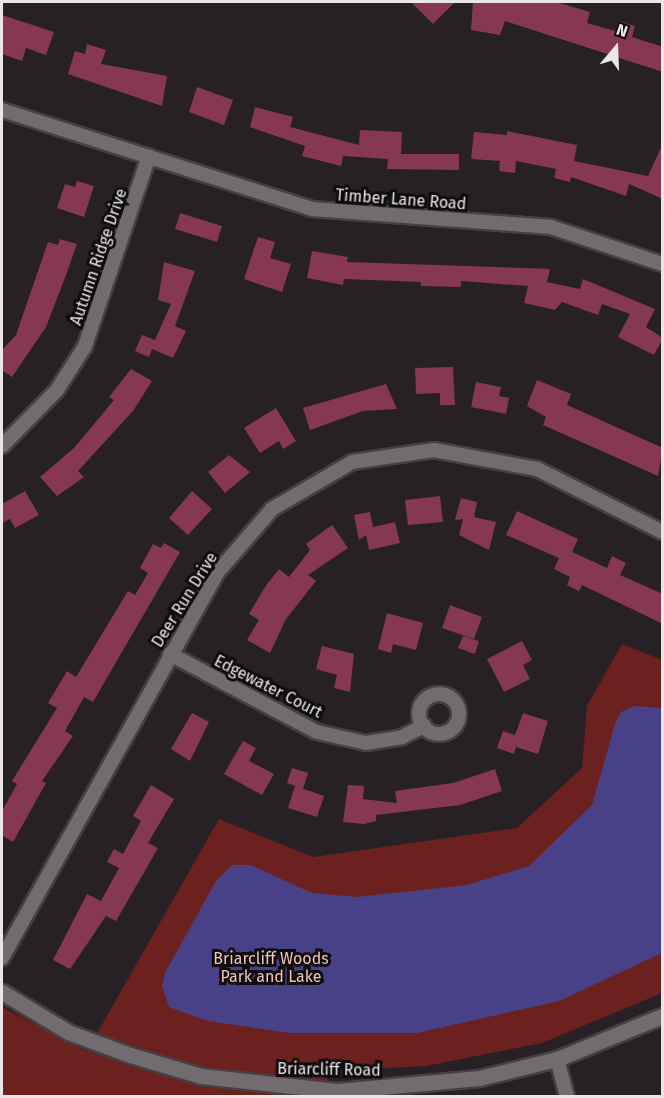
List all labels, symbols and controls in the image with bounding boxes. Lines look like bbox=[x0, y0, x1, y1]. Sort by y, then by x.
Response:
north arrow bbox=[586, 18, 646, 78]
text: N bbox=[614, 20, 630, 41]
street label: Autumn Ridge Drive bbox=[67, 186, 131, 328]
street label: Timber Lane Road bbox=[335, 186, 467, 214]
street label: Deer Run Drive bbox=[148, 549, 222, 651]
street label: Edgewater Court bbox=[211, 652, 325, 722]
park label: Briarcliff Woods Park and Lake bbox=[213, 949, 329, 987]
street label: Briarcliff Road bbox=[277, 1059, 381, 1081]

